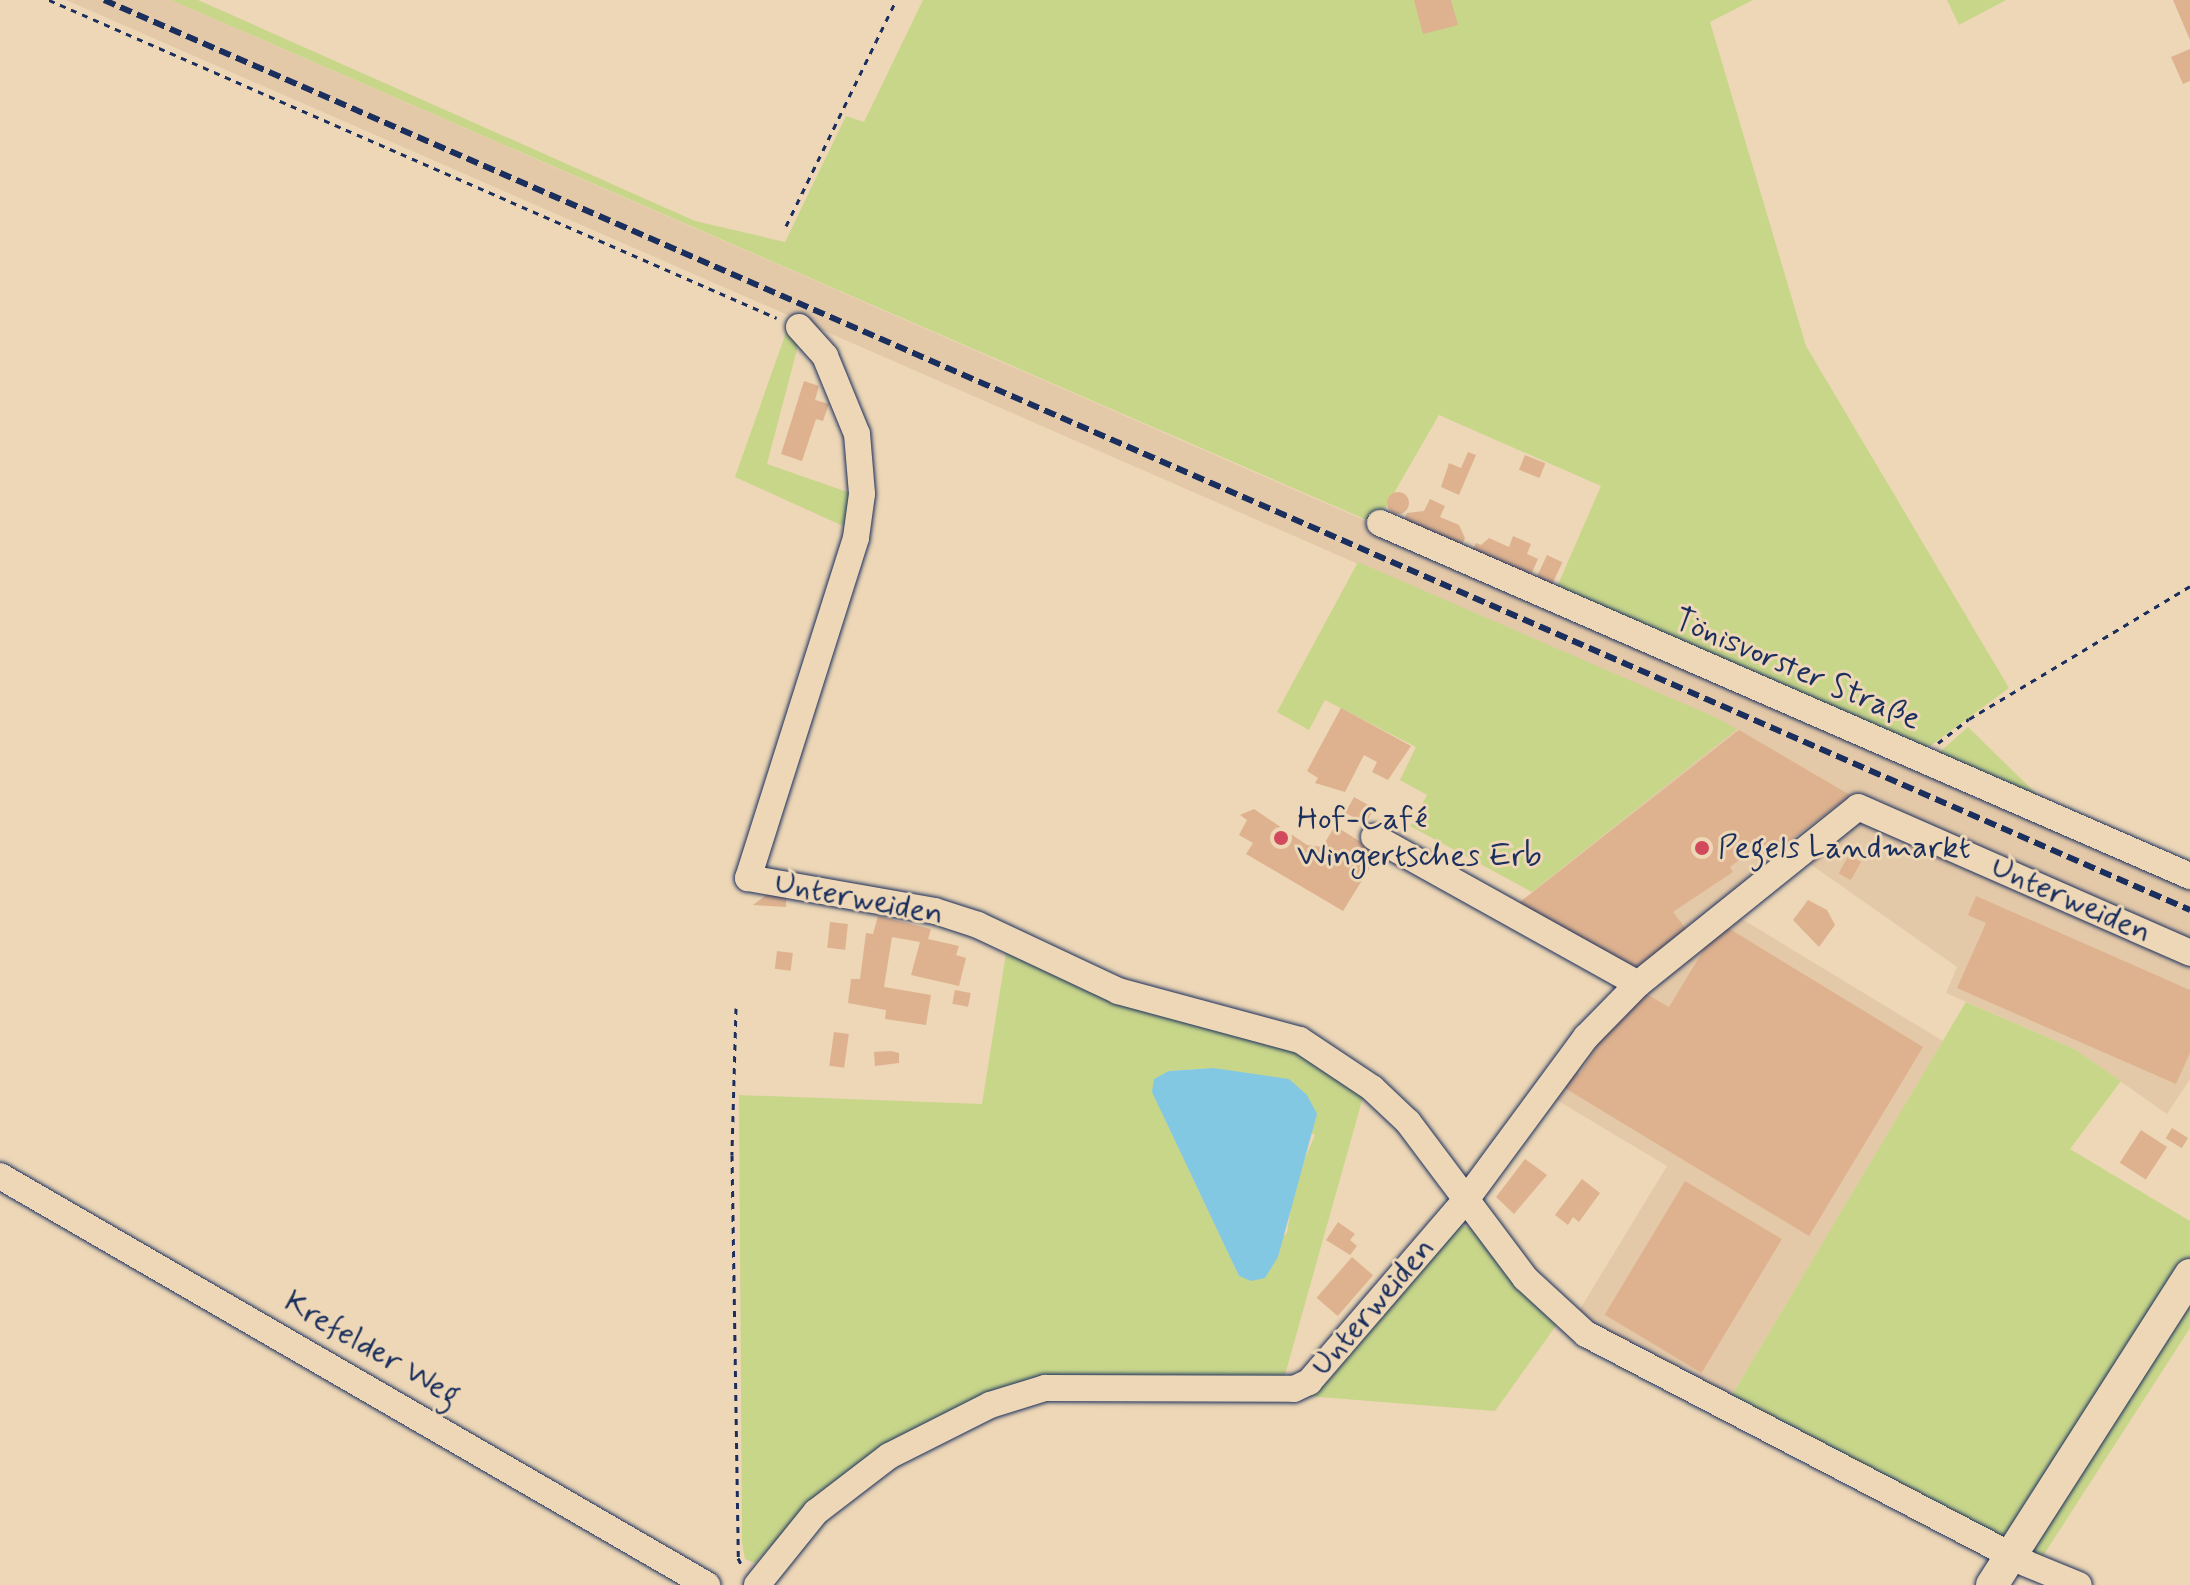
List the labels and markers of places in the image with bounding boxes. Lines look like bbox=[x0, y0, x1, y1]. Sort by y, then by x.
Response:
place label: Hof-Café Wingertsches Erb bbox=[1297, 801, 1540, 876]
marker: Hof-Café Wingertsches Erb bbox=[1272, 829, 1290, 847]
place label: Pegels Landmarkt bbox=[1718, 829, 1968, 867]
marker: Pegels Landmarkt bbox=[1693, 839, 1711, 857]

